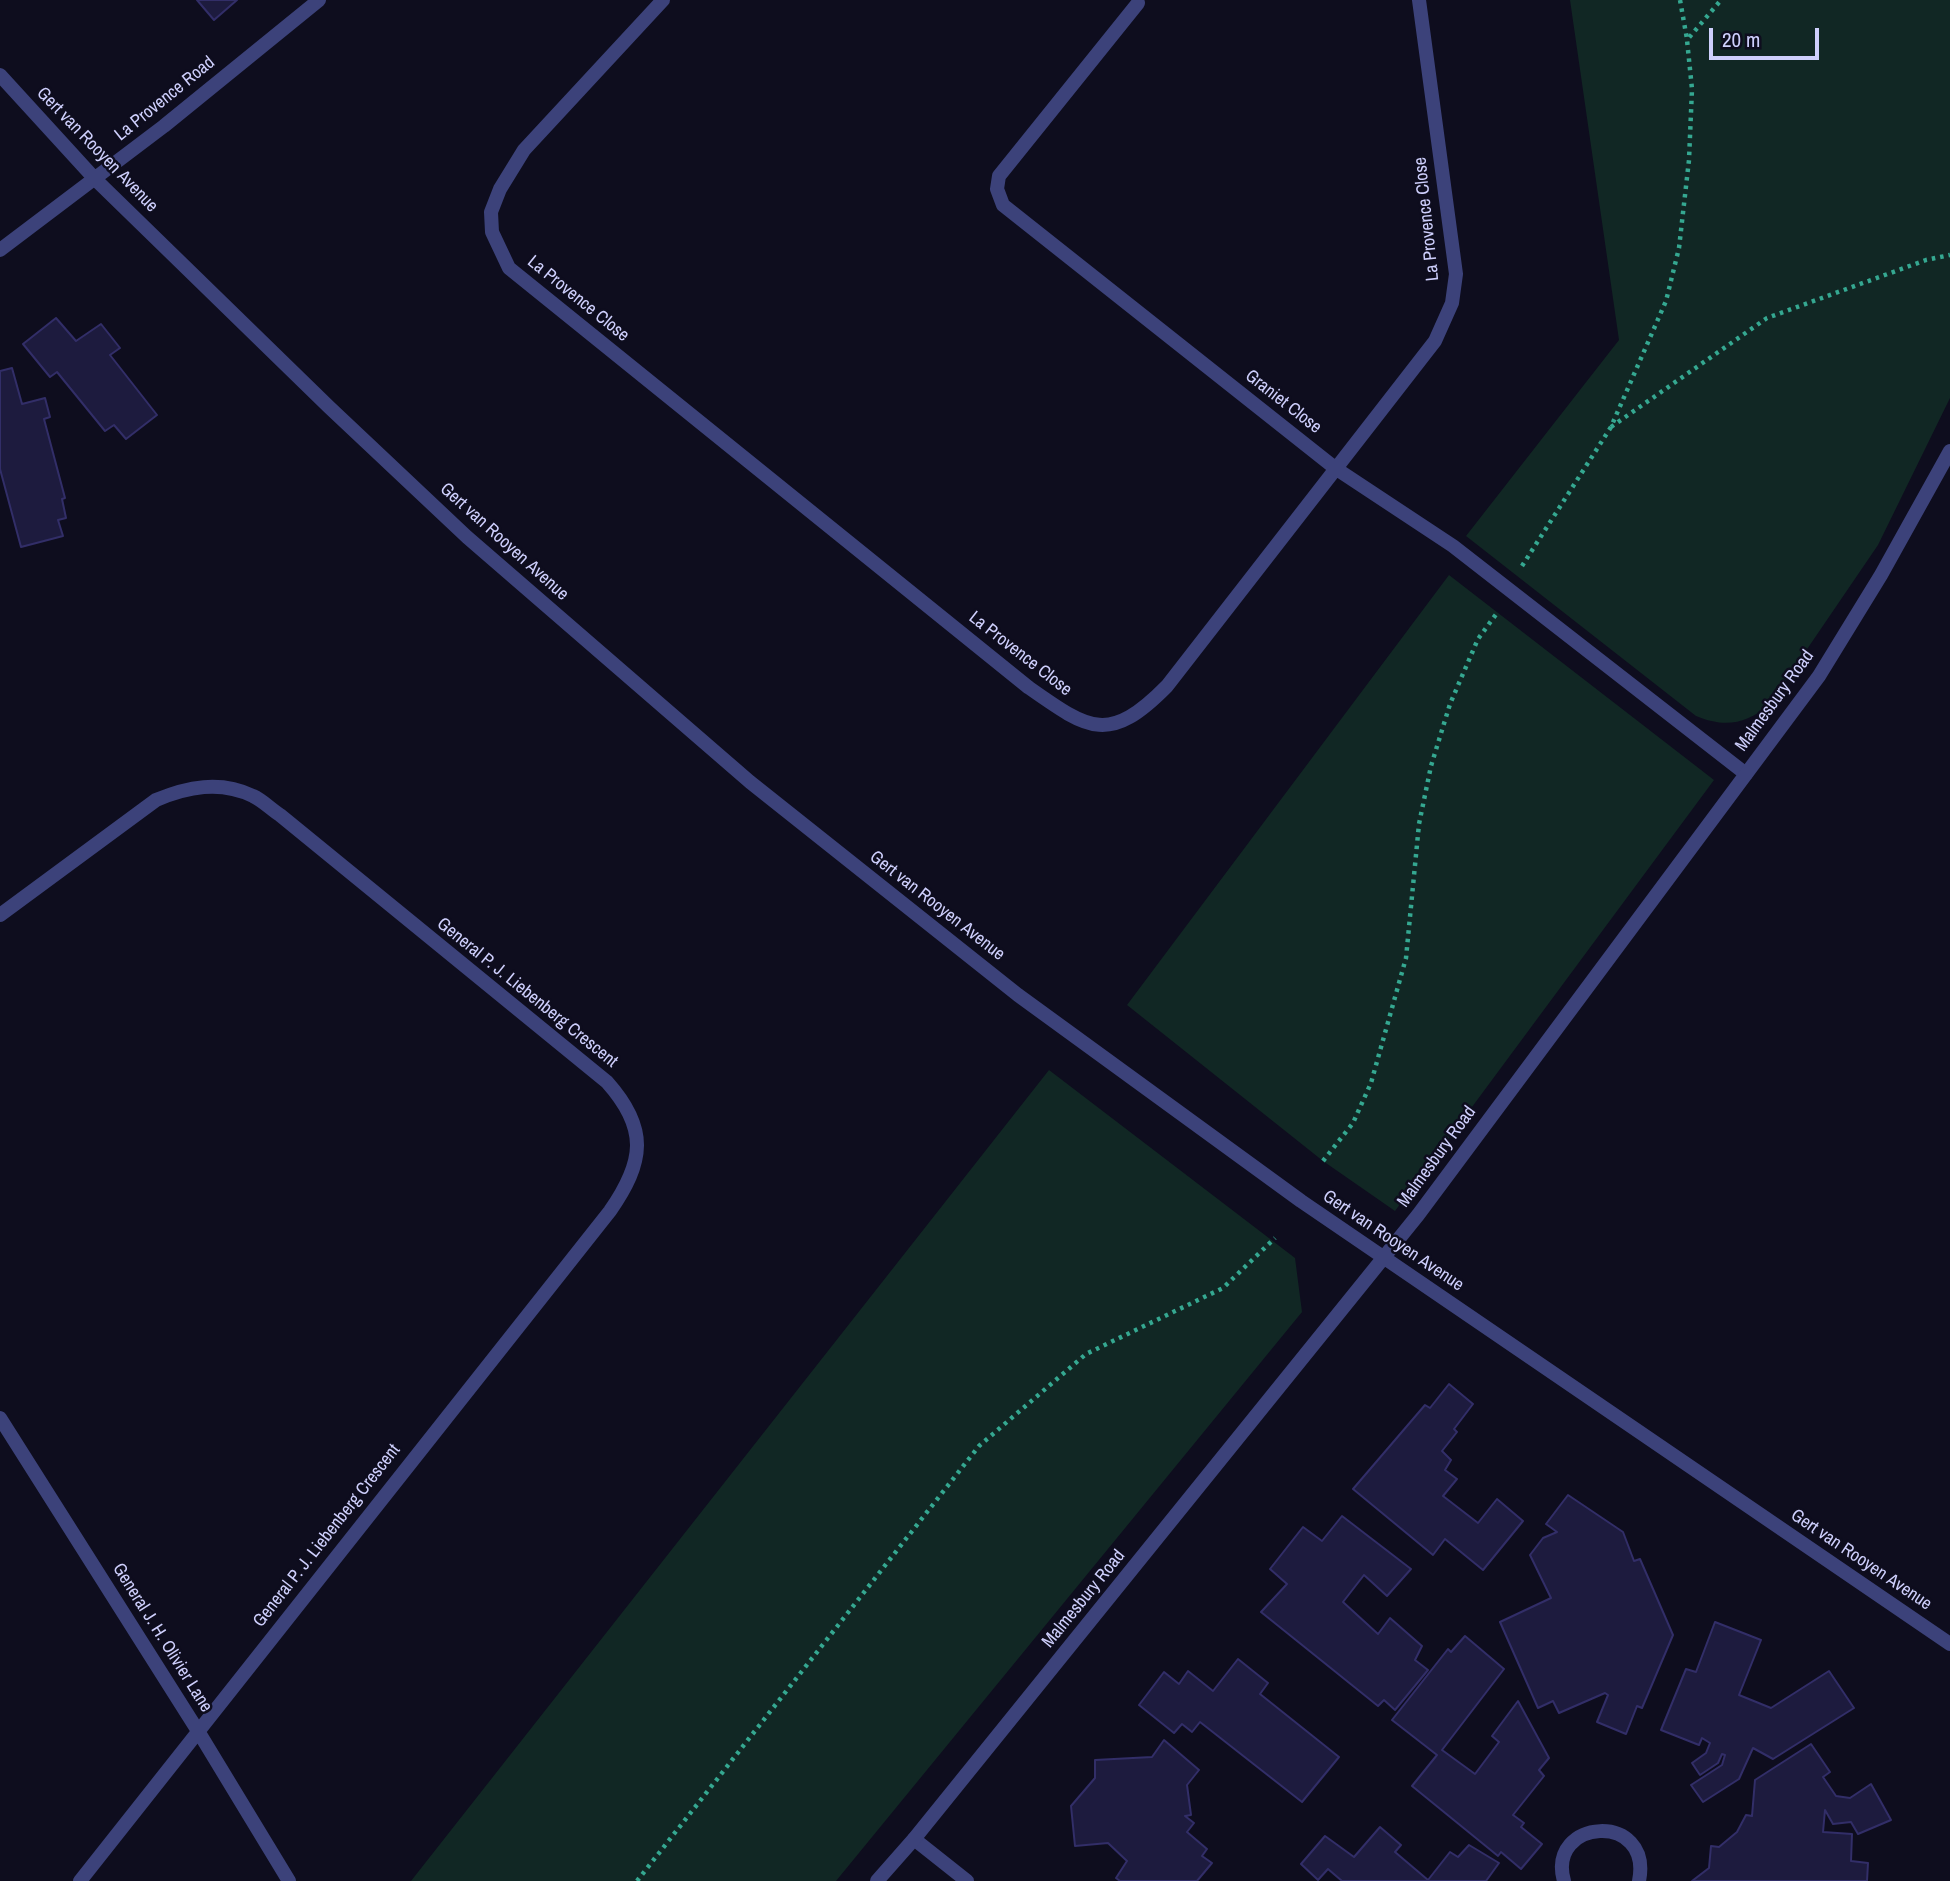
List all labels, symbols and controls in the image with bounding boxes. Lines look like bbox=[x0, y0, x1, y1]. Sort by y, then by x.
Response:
scale bar bbox=[1712, 14, 1822, 58]
text: 20 m bbox=[1722, 25, 1760, 54]
street label: La Provence Road bbox=[111, 52, 219, 146]
street label: Gert van Rooyen Avenue bbox=[32, 83, 162, 217]
street label: La Provence Close bbox=[1410, 156, 1444, 282]
street label: La Provence Close bbox=[523, 251, 633, 347]
street label: Graniet Close bbox=[1240, 365, 1326, 439]
street label: Gert van Rooyen Avenue bbox=[435, 479, 573, 605]
street label: La Provence Close bbox=[964, 607, 1076, 701]
street label: Malmesbury Road bbox=[1731, 646, 1819, 756]
street label: Gert van Rooyen Avenue bbox=[865, 847, 1009, 965]
street label: General P. J. Liebenberg Crescent bbox=[432, 913, 622, 1073]
street label: Malmesbury Road bbox=[1393, 1102, 1481, 1212]
street label: Gert van Rooyen Avenue bbox=[1318, 1186, 1468, 1296]
street label: General P. J. Liebenberg Crescent bbox=[249, 1440, 405, 1632]
street label: Gert van Rooyen Avenue bbox=[1786, 1505, 1936, 1615]
street label: Malmesbury Road bbox=[1038, 1546, 1130, 1652]
street label: General J. H. Olivier Lane bbox=[107, 1560, 217, 1716]

